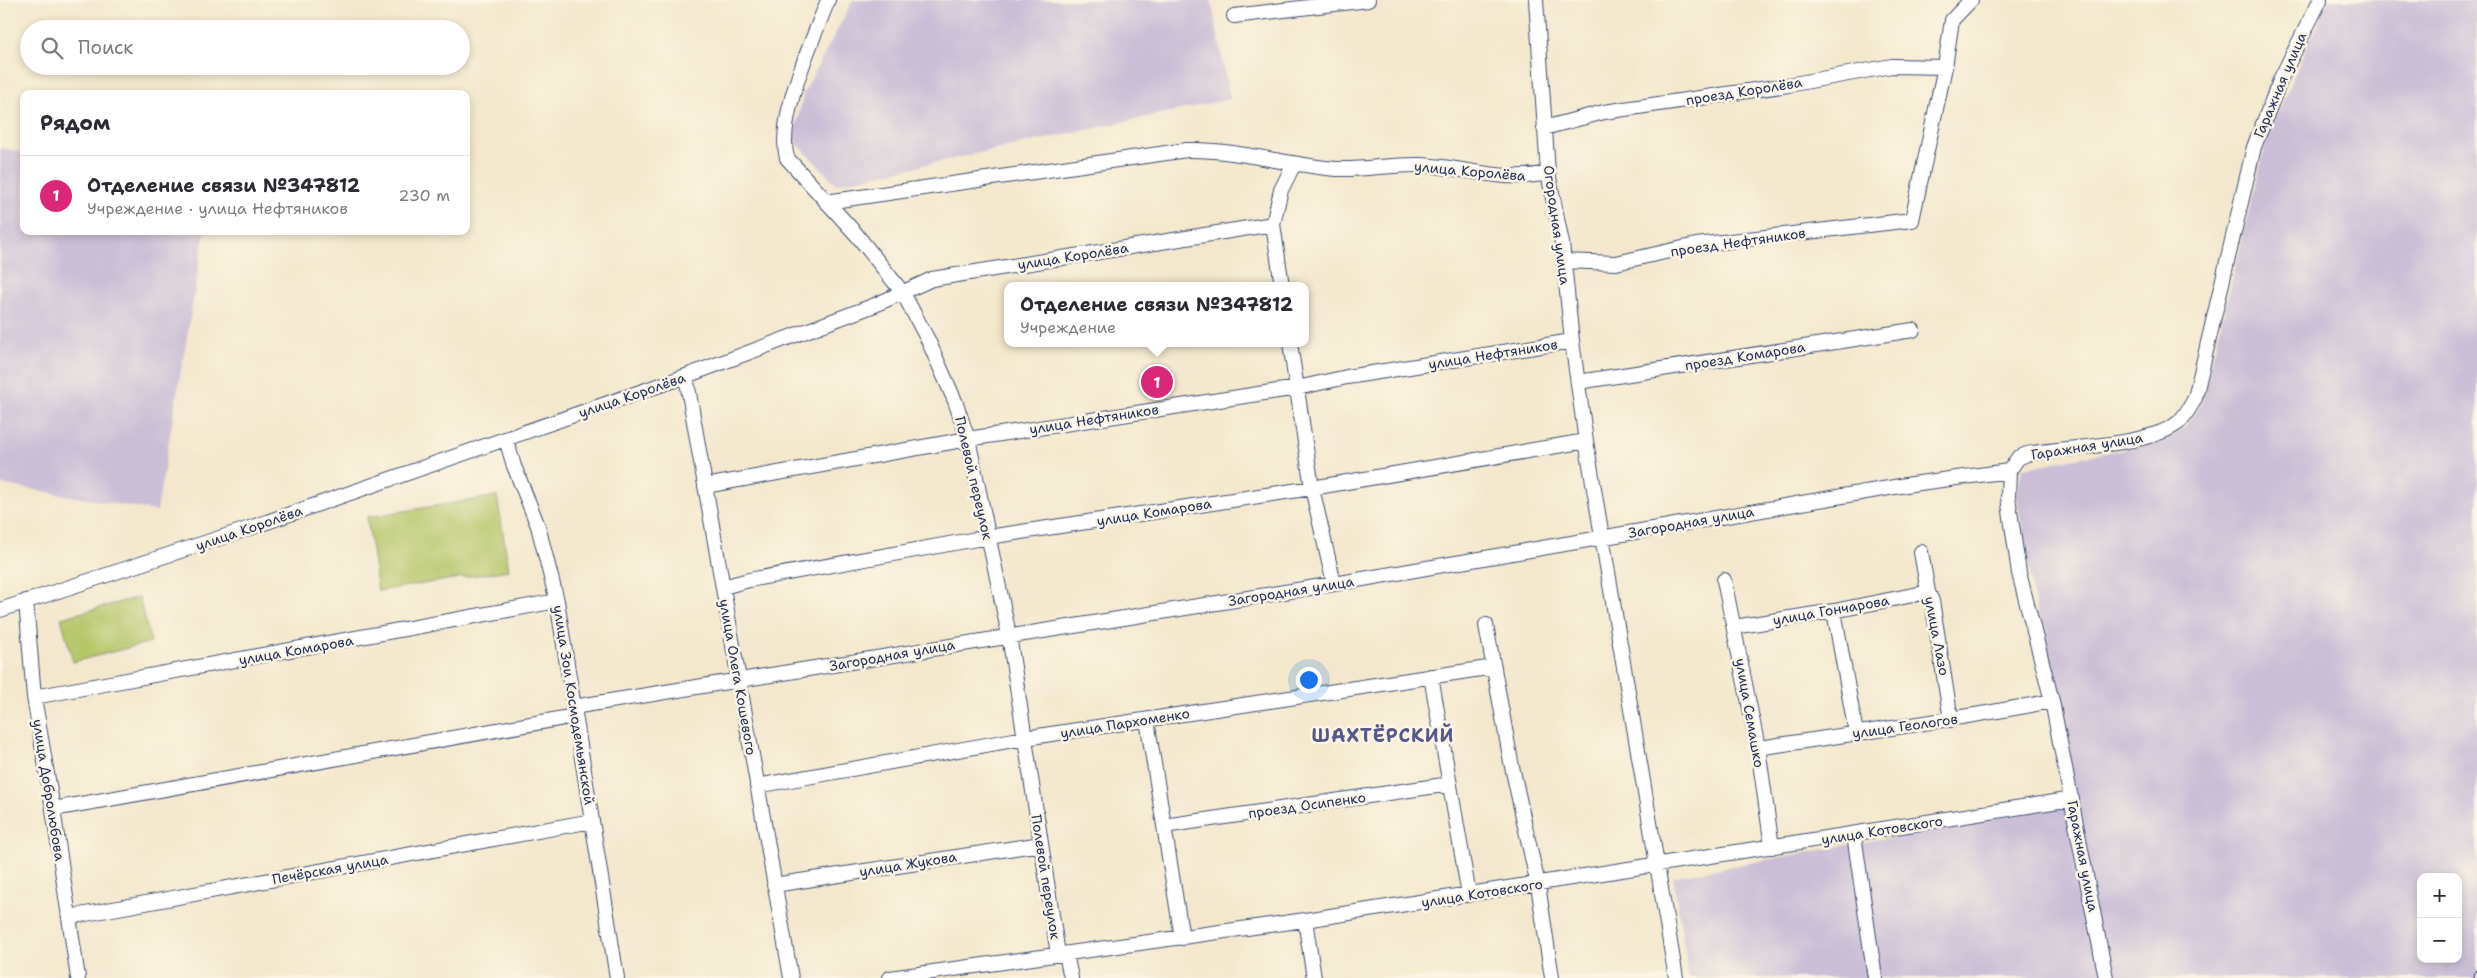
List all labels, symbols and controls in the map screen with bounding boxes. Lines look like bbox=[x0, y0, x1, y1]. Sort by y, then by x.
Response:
search box bbox=[20, 20, 470, 75]
street label: Гаражная улица bbox=[2250, 29, 2310, 141]
icon: search bbox=[38, 34, 66, 62]
text: Поиск bbox=[78, 35, 133, 60]
street label: проезд Королёва bbox=[1685, 73, 1804, 109]
text: Рядом bbox=[40, 109, 110, 137]
street label: улица Королёва bbox=[1414, 157, 1527, 185]
street label: Огородная улица bbox=[1540, 164, 1574, 286]
text: Отделение связи №347812 bbox=[87, 173, 360, 198]
text: 1 bbox=[52, 185, 60, 206]
text: 230 m bbox=[398, 185, 450, 206]
text: Учреждение · улица Нефтяников bbox=[87, 198, 348, 219]
street label: проезд Нефтяников bbox=[1669, 224, 1807, 260]
street label: улица Королёва bbox=[1016, 238, 1130, 274]
popup bbox=[1004, 282, 1309, 347]
text: Отделение связи №347812 bbox=[1020, 292, 1293, 317]
text: Учреждение bbox=[1020, 317, 1116, 338]
street label: улица Нефтяников bbox=[1427, 335, 1559, 373]
street label: проезд Комарова bbox=[1683, 338, 1807, 374]
pin: 1 bbox=[1141, 363, 1173, 401]
street label: улица Королёва bbox=[576, 368, 688, 422]
street label: улица Нефтяников bbox=[1028, 400, 1160, 438]
street label: Полевой переулок bbox=[951, 415, 997, 542]
street label: Гаражная улица bbox=[2030, 428, 2145, 464]
street label: улица Комарова bbox=[1095, 494, 1213, 530]
street label: улица Королёва bbox=[193, 501, 305, 555]
street label: Загородная улица bbox=[1627, 502, 1756, 542]
street label: Загородная улица bbox=[1227, 572, 1356, 610]
street label: улица Гончарова bbox=[1771, 591, 1891, 629]
street label: улица Лазо bbox=[1920, 595, 1954, 677]
street label: улица Олега Кошевого bbox=[715, 598, 761, 756]
street label: улица Зои Космодемьянской bbox=[549, 604, 599, 806]
street label: улица Комарова bbox=[237, 631, 355, 669]
street label: Загородная улица bbox=[828, 635, 957, 675]
street label: улица Семашко bbox=[1732, 657, 1768, 769]
your location bbox=[1296, 667, 1322, 693]
street label: улица Пархоменко bbox=[1059, 704, 1191, 742]
street label: улица Геологов bbox=[1851, 710, 1959, 742]
street label: улица Добролюбова bbox=[29, 718, 69, 862]
district label: ШАХТЁРСКИЙ bbox=[1312, 723, 1454, 748]
street label: проезд Осипенко bbox=[1247, 788, 1367, 822]
street label: Гаражная улица bbox=[2063, 799, 2103, 913]
street label: улица Котовского bbox=[1820, 812, 1944, 848]
street label: Полевой переулок bbox=[1027, 813, 1065, 941]
street label: улица Жукова bbox=[858, 847, 958, 881]
street label: Печёрская улица bbox=[271, 850, 390, 888]
map controls bbox=[2417, 873, 2462, 963]
button: + bbox=[2417, 873, 2462, 918]
street label: улица Котовского bbox=[1420, 875, 1544, 911]
button: − bbox=[2417, 918, 2462, 963]

